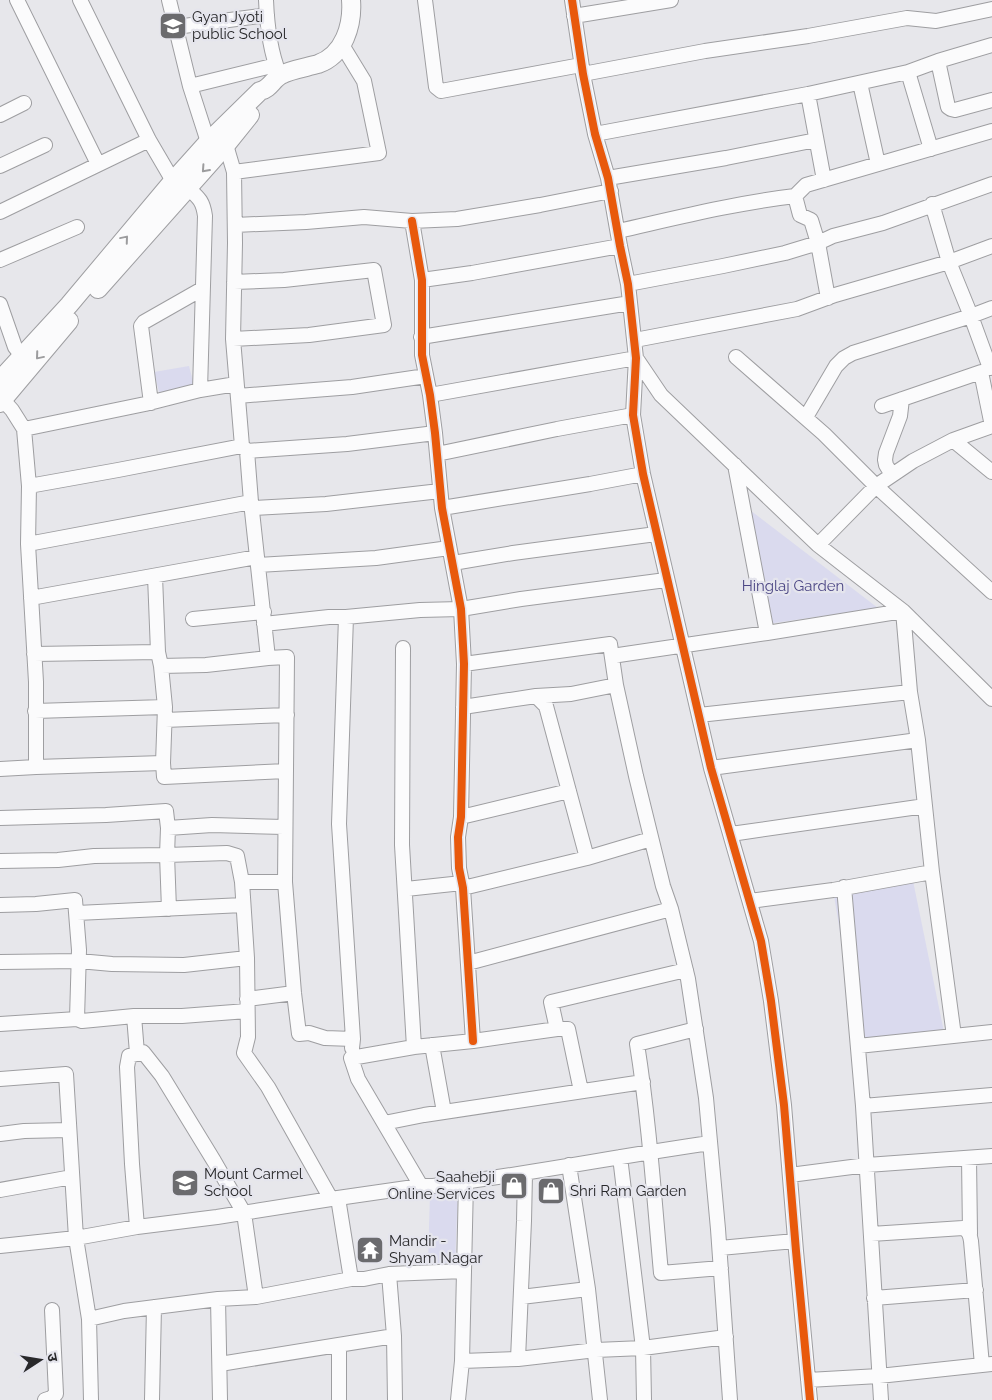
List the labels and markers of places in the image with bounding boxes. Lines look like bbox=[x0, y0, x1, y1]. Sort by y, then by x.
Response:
place label: Gyan Jyoti public School bbox=[192, 8, 288, 43]
school or university icon: Gyan Jyoti public School bbox=[158, 11, 188, 41]
place label: Mount Carmel School bbox=[204, 1165, 304, 1200]
school or university icon: Mount Carmel School bbox=[170, 1168, 200, 1198]
place label: Saahebji Online Services bbox=[388, 1168, 495, 1203]
shop icon: Saahebji Online Services bbox=[499, 1171, 529, 1201]
shop icon: Shri Ram Garden bbox=[536, 1176, 566, 1206]
place label: Shri Ram Garden bbox=[570, 1182, 687, 1200]
place label: Mandir - Shyam Nagar bbox=[389, 1232, 483, 1267]
temple icon: Mandir - Shyam Nagar bbox=[355, 1235, 385, 1265]

